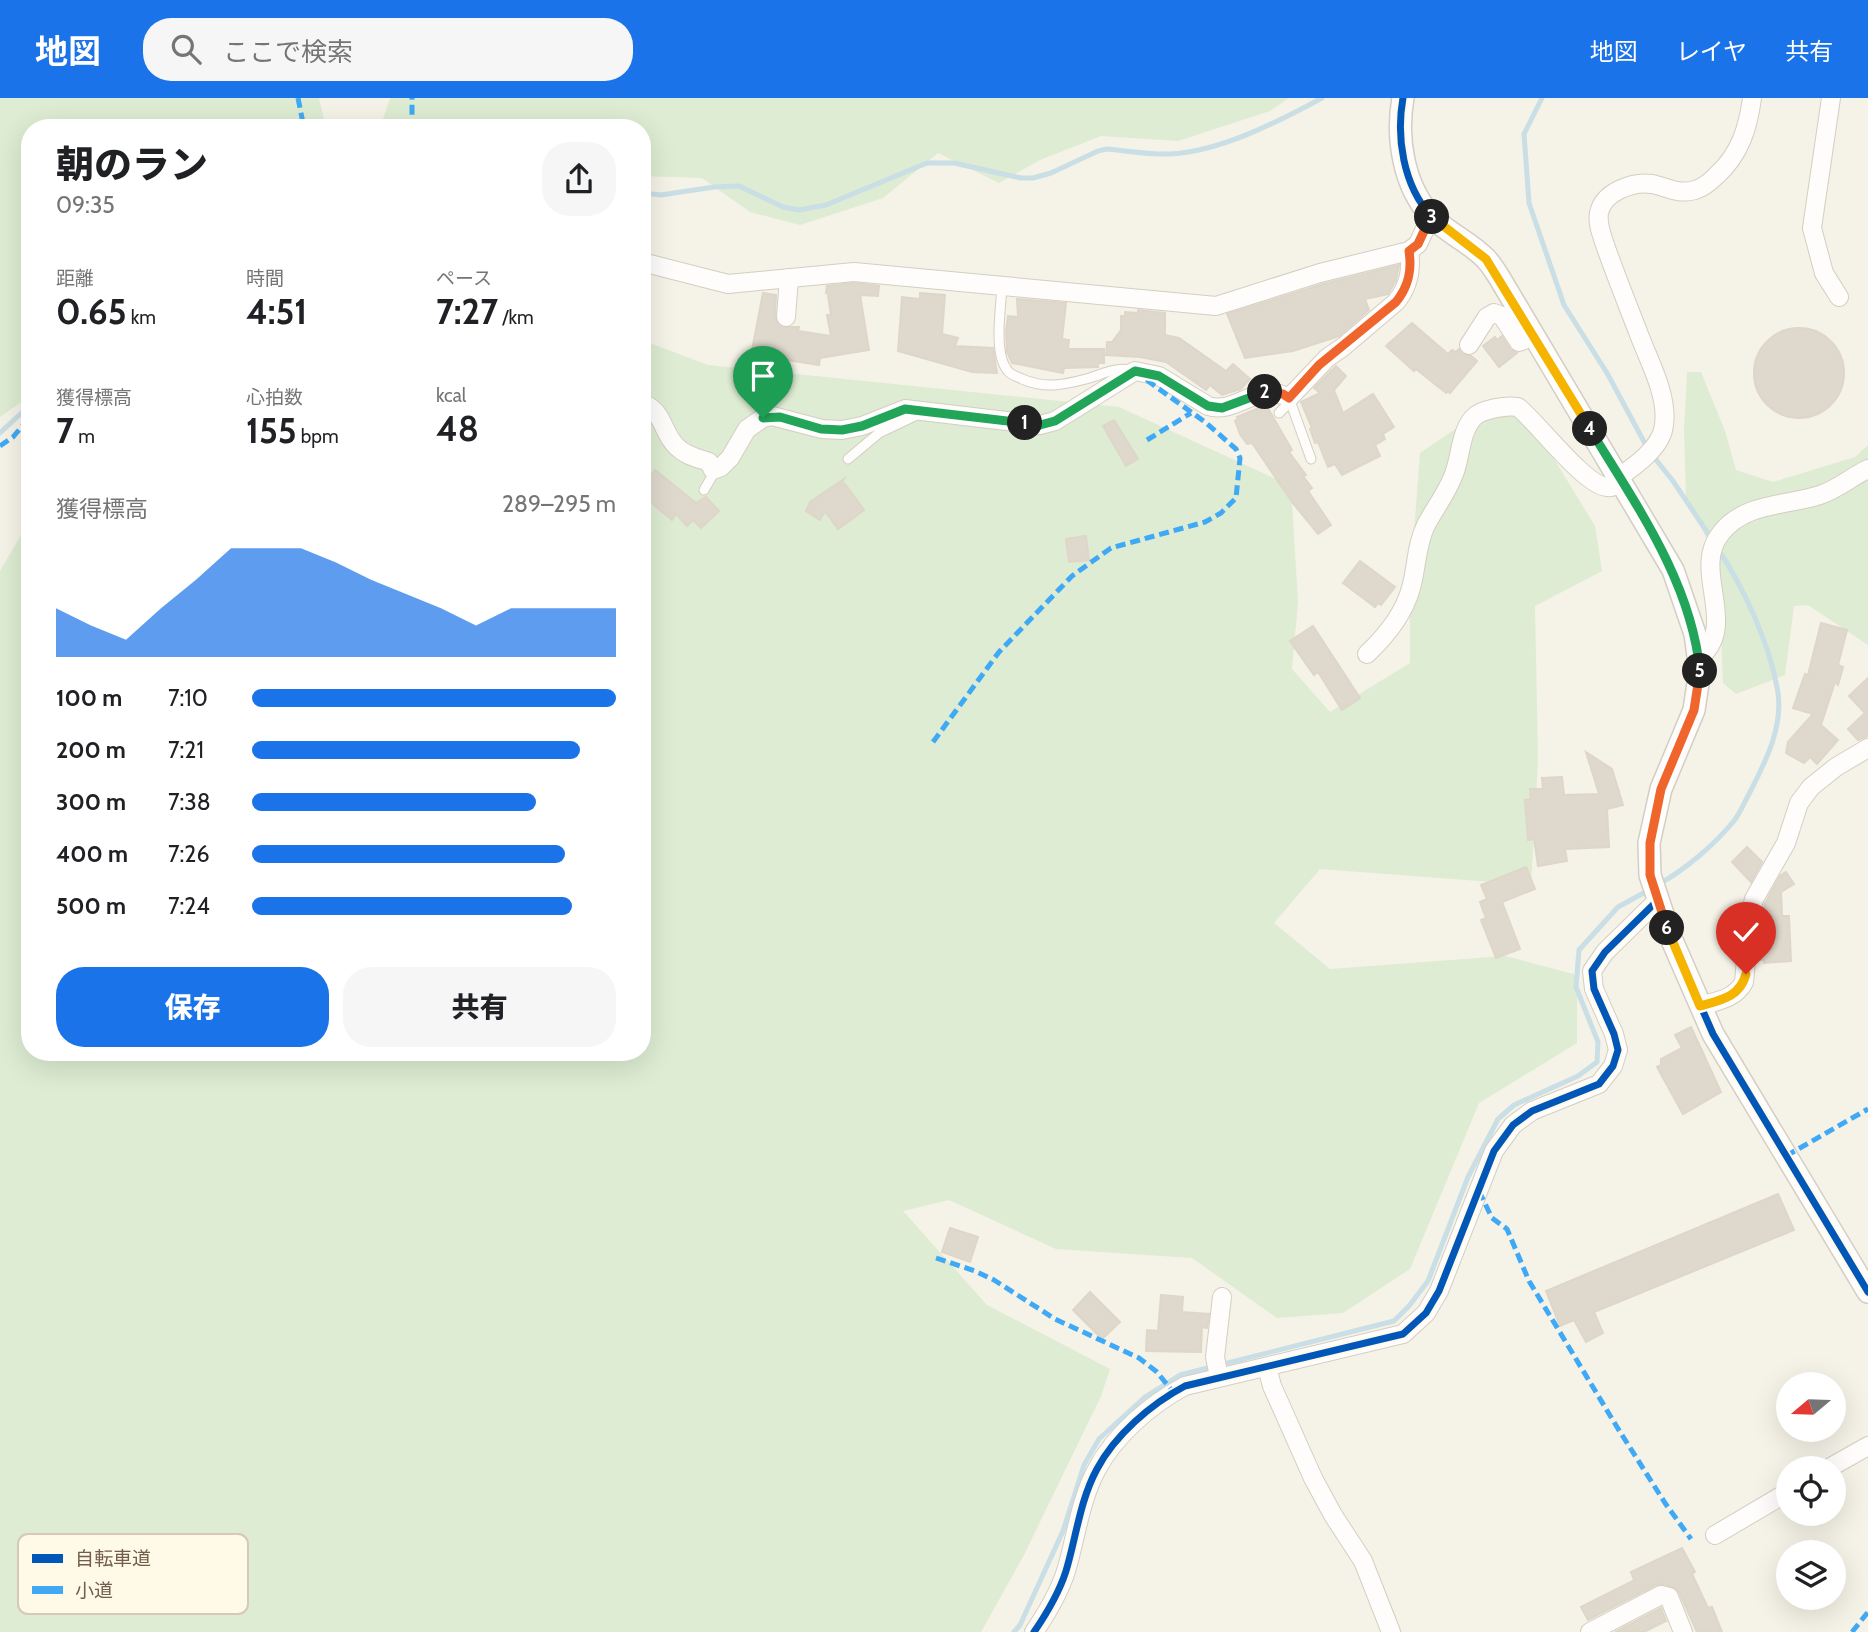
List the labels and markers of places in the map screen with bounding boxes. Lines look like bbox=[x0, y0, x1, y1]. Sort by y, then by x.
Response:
pin: 3 bbox=[1414, 200, 1450, 234]
pin bbox=[733, 346, 793, 418]
pin: 2 bbox=[1248, 374, 1282, 410]
pin: 1 bbox=[1007, 406, 1042, 440]
pin: 4 bbox=[1572, 412, 1608, 446]
pin: 5 bbox=[1682, 654, 1718, 688]
pin bbox=[1716, 902, 1776, 974]
pin: 6 bbox=[1650, 910, 1684, 946]

